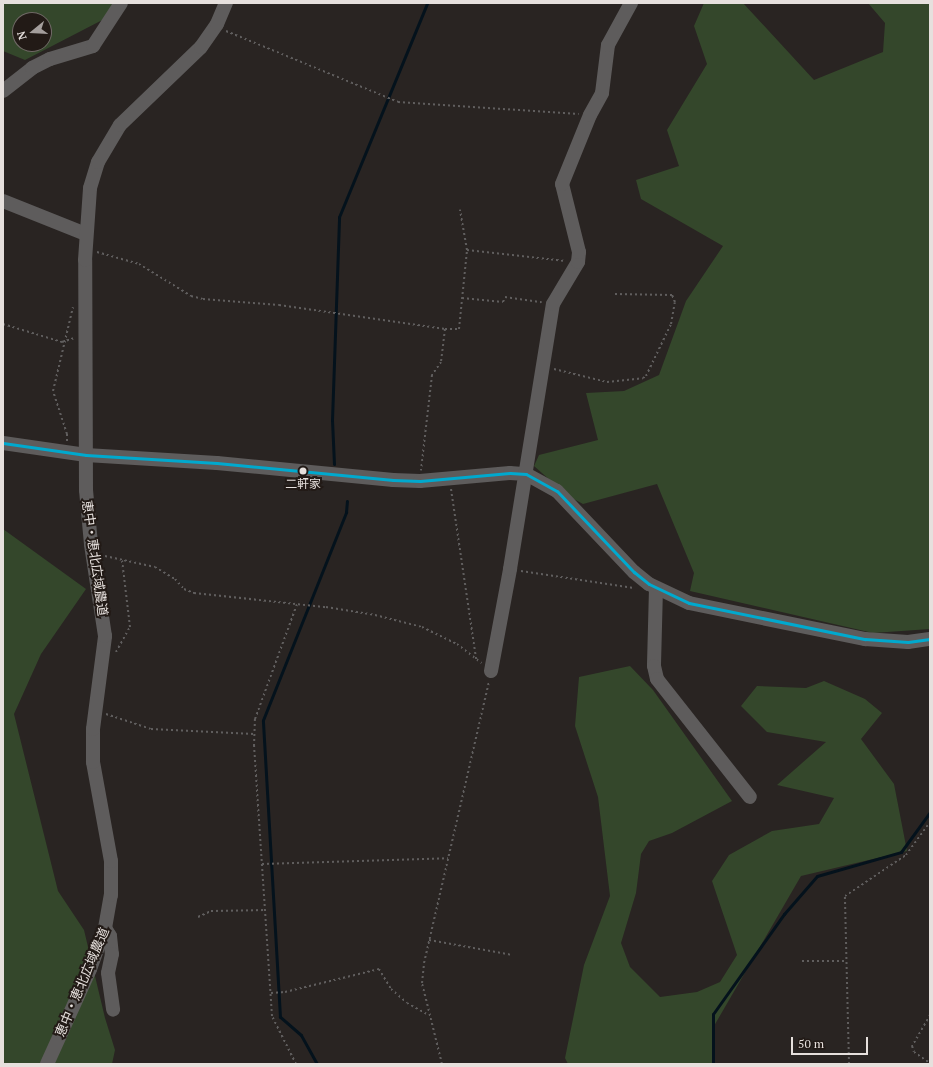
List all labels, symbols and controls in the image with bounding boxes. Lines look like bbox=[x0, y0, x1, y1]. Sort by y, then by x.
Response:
north arrow bbox=[12, 12, 52, 52]
text: N bbox=[14, 29, 29, 42]
marker: 二軒家 bbox=[298, 466, 308, 476]
place label: 二軒家 bbox=[285, 477, 321, 491]
street label: 恵中・恵北広域農道 bbox=[79, 499, 111, 617]
street label: 恵中・恵北広域農道 bbox=[52, 925, 112, 1039]
scale bar bbox=[793, 1029, 870, 1055]
text: 50 m bbox=[798, 1036, 824, 1051]

